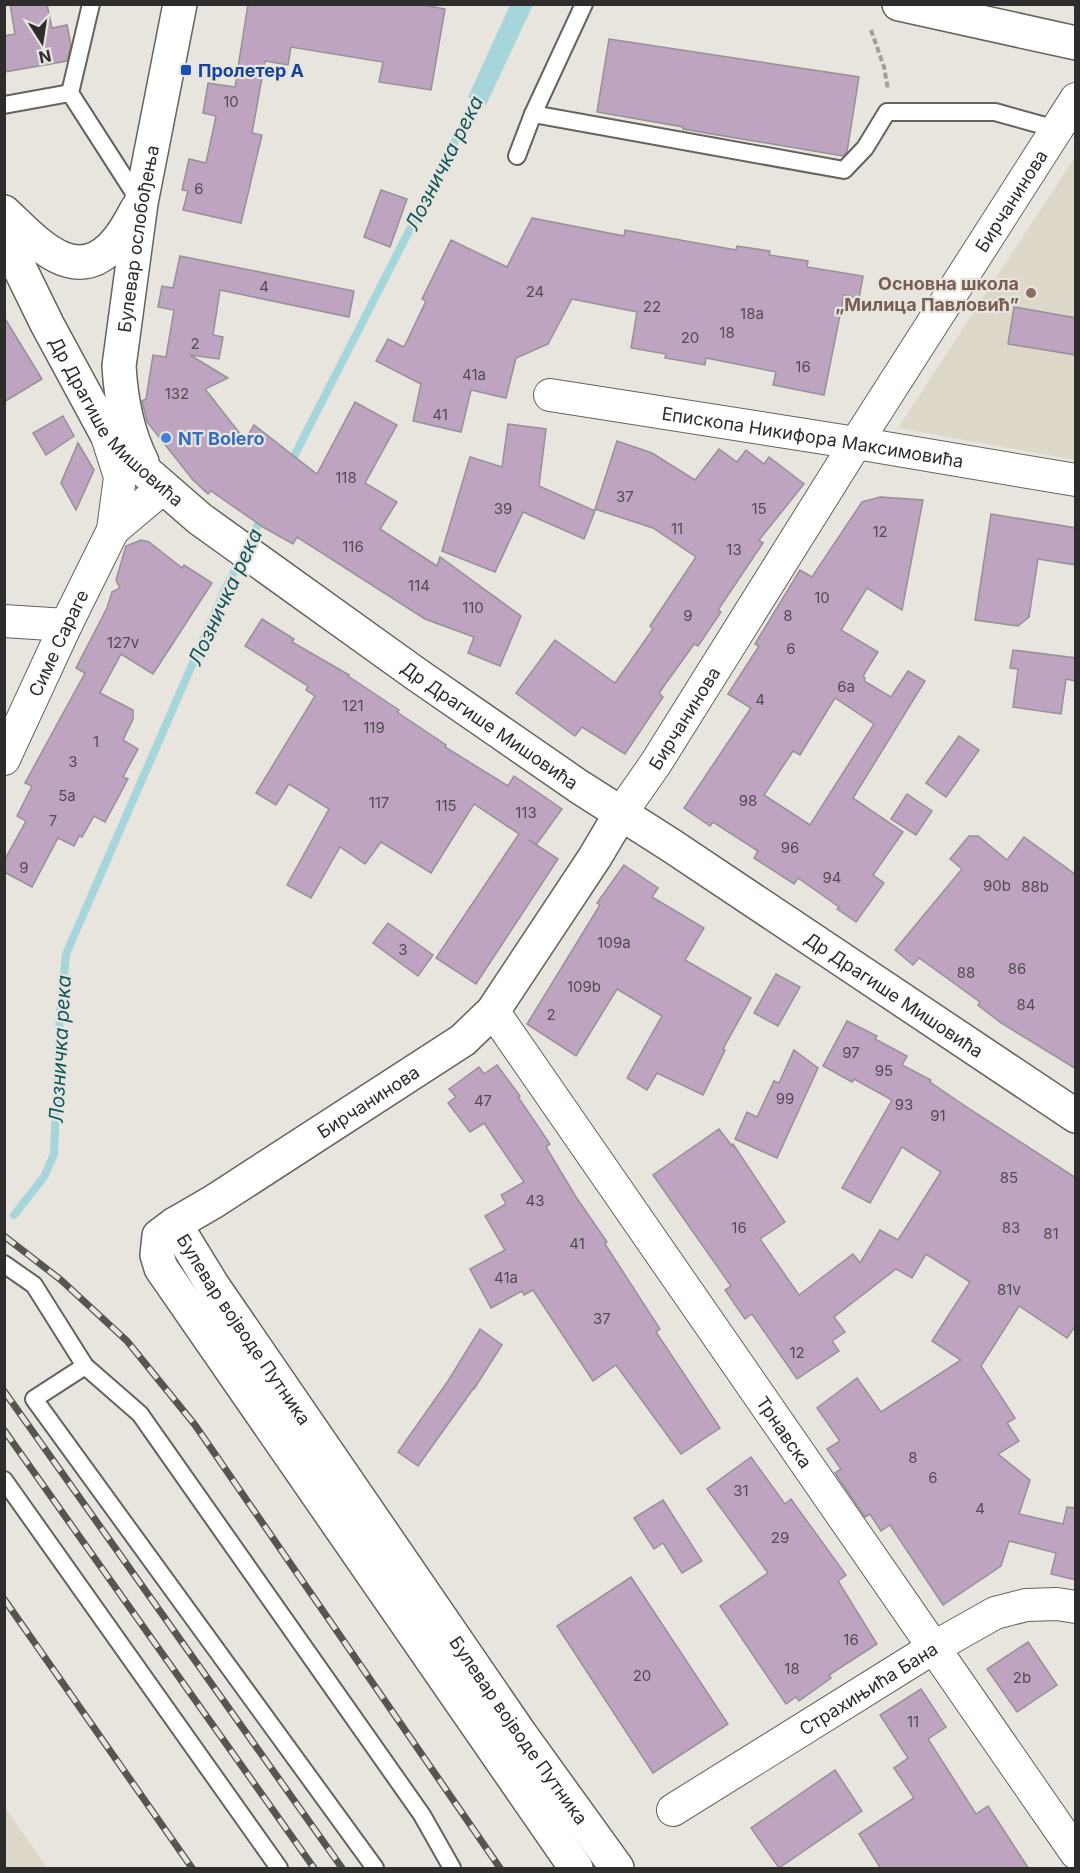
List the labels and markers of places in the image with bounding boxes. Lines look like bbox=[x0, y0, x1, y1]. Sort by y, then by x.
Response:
place label: Пролетер А bbox=[198, 60, 304, 81]
marker: Пролетер А bbox=[179, 63, 193, 77]
place label: Основна школа „Милица Павловић” bbox=[835, 273, 1019, 315]
marker: Основна школа „Милица Павловић” bbox=[1024, 286, 1038, 300]
place label: NT Bolero bbox=[178, 428, 264, 449]
marker: NT Bolero bbox=[159, 431, 173, 445]

